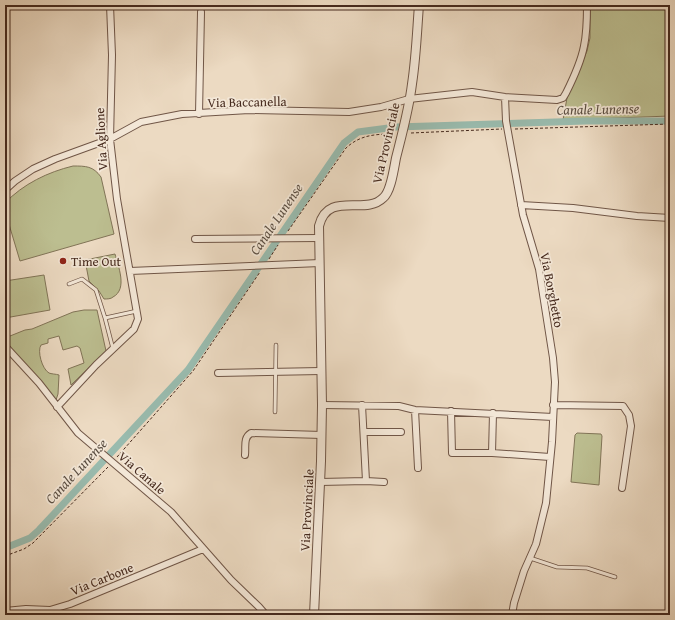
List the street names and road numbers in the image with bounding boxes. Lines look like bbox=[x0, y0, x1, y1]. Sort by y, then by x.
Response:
street label: Via Baccanella bbox=[207, 92, 288, 112]
street label: Via Provinciale bbox=[367, 101, 405, 185]
street label: Via Aglione bbox=[90, 107, 112, 171]
street label: Via Borghetto bbox=[535, 251, 569, 330]
street label: Via Canale bbox=[114, 447, 170, 499]
street label: Via Provinciale bbox=[295, 468, 319, 552]
street label: Via Carbone bbox=[68, 558, 136, 600]

